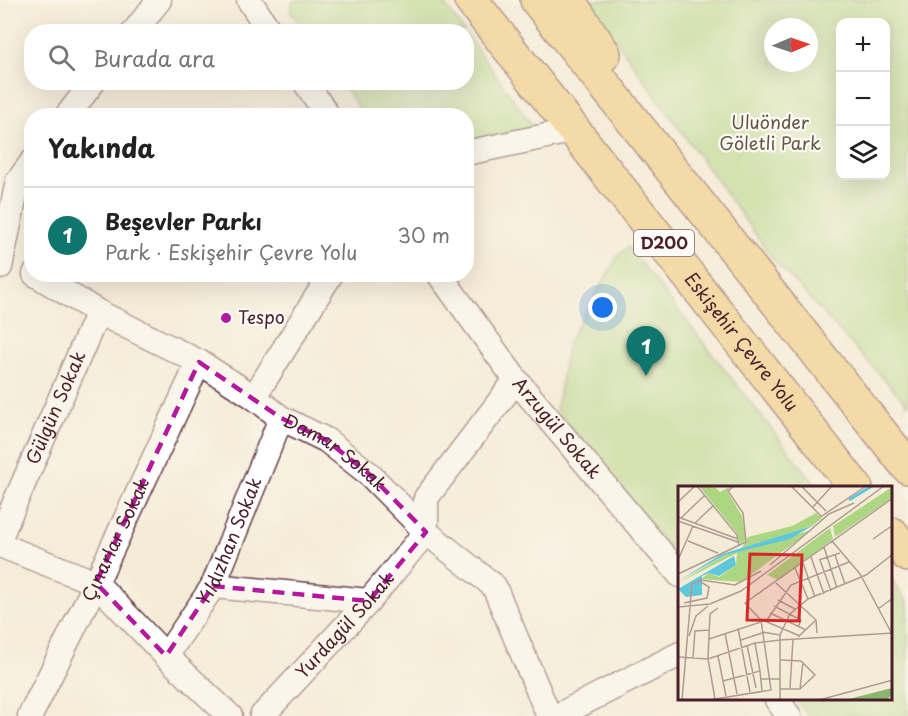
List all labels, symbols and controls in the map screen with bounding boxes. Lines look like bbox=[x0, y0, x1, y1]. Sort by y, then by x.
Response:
north arrow bbox=[764, 18, 818, 72]
map controls bbox=[836, 18, 890, 180]
button: + bbox=[836, 18, 890, 72]
search box bbox=[24, 24, 474, 90]
icon: search bbox=[45, 41, 78, 74]
text: Burada ara bbox=[93, 41, 215, 74]
button: − bbox=[836, 72, 890, 126]
park label: Uluönder Göletli Park bbox=[719, 108, 821, 156]
button: layers bbox=[836, 126, 890, 180]
text: Yakında bbox=[48, 128, 155, 167]
text: Beşevler Parkı bbox=[105, 204, 262, 237]
text: 1 bbox=[63, 220, 72, 250]
text: 30 m bbox=[397, 220, 450, 250]
road number: D200 bbox=[634, 230, 694, 256]
text: Park · Eskişehir Çevre Yolu bbox=[105, 237, 357, 267]
street label: Eskişehir Çevre Yolu bbox=[679, 266, 806, 417]
your location bbox=[588, 293, 617, 322]
place label: Tespo bbox=[238, 303, 285, 330]
marker: Tespo bbox=[219, 311, 233, 325]
pin: 1 bbox=[626, 326, 666, 376]
street label: Gülgün Sokak bbox=[18, 346, 92, 468]
street label: Arzugül Sokak bbox=[507, 370, 608, 484]
street label: Damar Sokak bbox=[279, 406, 394, 497]
street label: Yıldızhan Sokak bbox=[189, 472, 268, 610]
street label: Çınarlar Sokak bbox=[74, 473, 155, 606]
inset map bbox=[678, 486, 893, 701]
street label: Yurdagül Sokak bbox=[289, 565, 400, 684]

